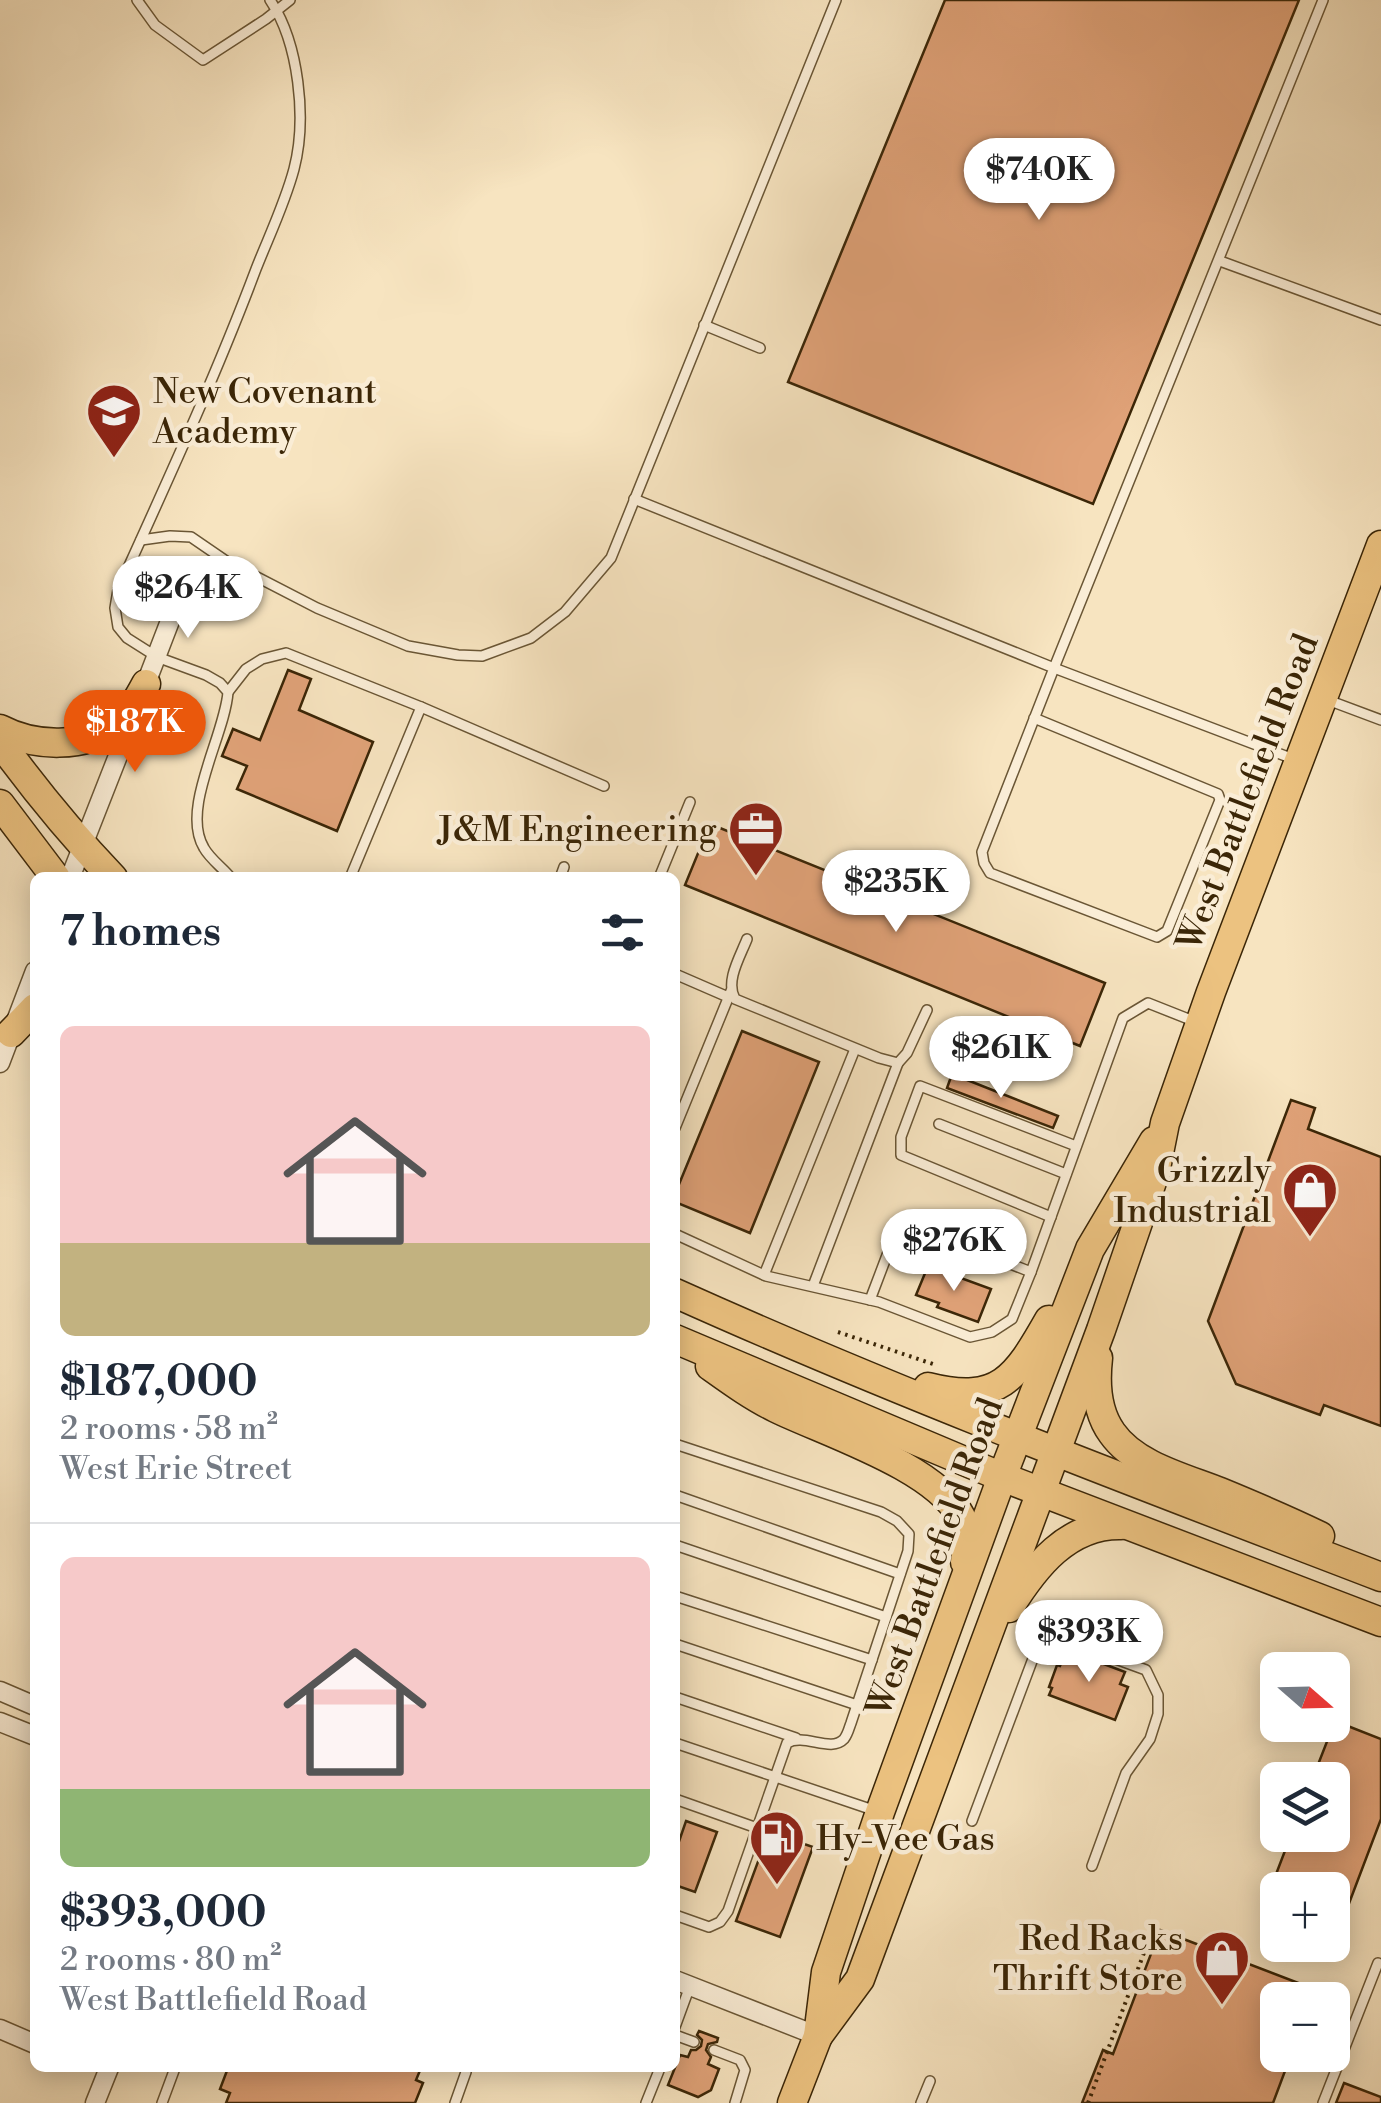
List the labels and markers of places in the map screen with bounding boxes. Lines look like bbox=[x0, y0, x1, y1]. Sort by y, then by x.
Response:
pin: $740K bbox=[969, 138, 1109, 223]
place label: New Covenant Academy bbox=[152, 371, 377, 454]
school or university icon: New Covenant Academy bbox=[84, 381, 144, 460]
pin: $264K bbox=[118, 556, 258, 641]
pin: $187K bbox=[65, 690, 205, 775]
office icon: J&M Engineering bbox=[726, 799, 786, 878]
place label: J&M Engineering bbox=[435, 809, 717, 852]
pin: $235K bbox=[826, 850, 966, 935]
pin: $261K bbox=[931, 1016, 1071, 1101]
place label: Grizzly Industrial bbox=[1114, 1150, 1272, 1233]
shop icon: Grizzly Industrial bbox=[1280, 1160, 1340, 1239]
pin: $276K bbox=[884, 1209, 1024, 1294]
pin: $393K bbox=[1019, 1600, 1159, 1685]
fuel station icon: Hy-Vee Gas bbox=[747, 1808, 807, 1887]
place label: Hy-Vee Gas bbox=[816, 1818, 995, 1861]
place label: Red Racks Thrift Store bbox=[993, 1918, 1183, 2001]
shop icon: Red Racks Thrift Store bbox=[1192, 1928, 1252, 2007]

